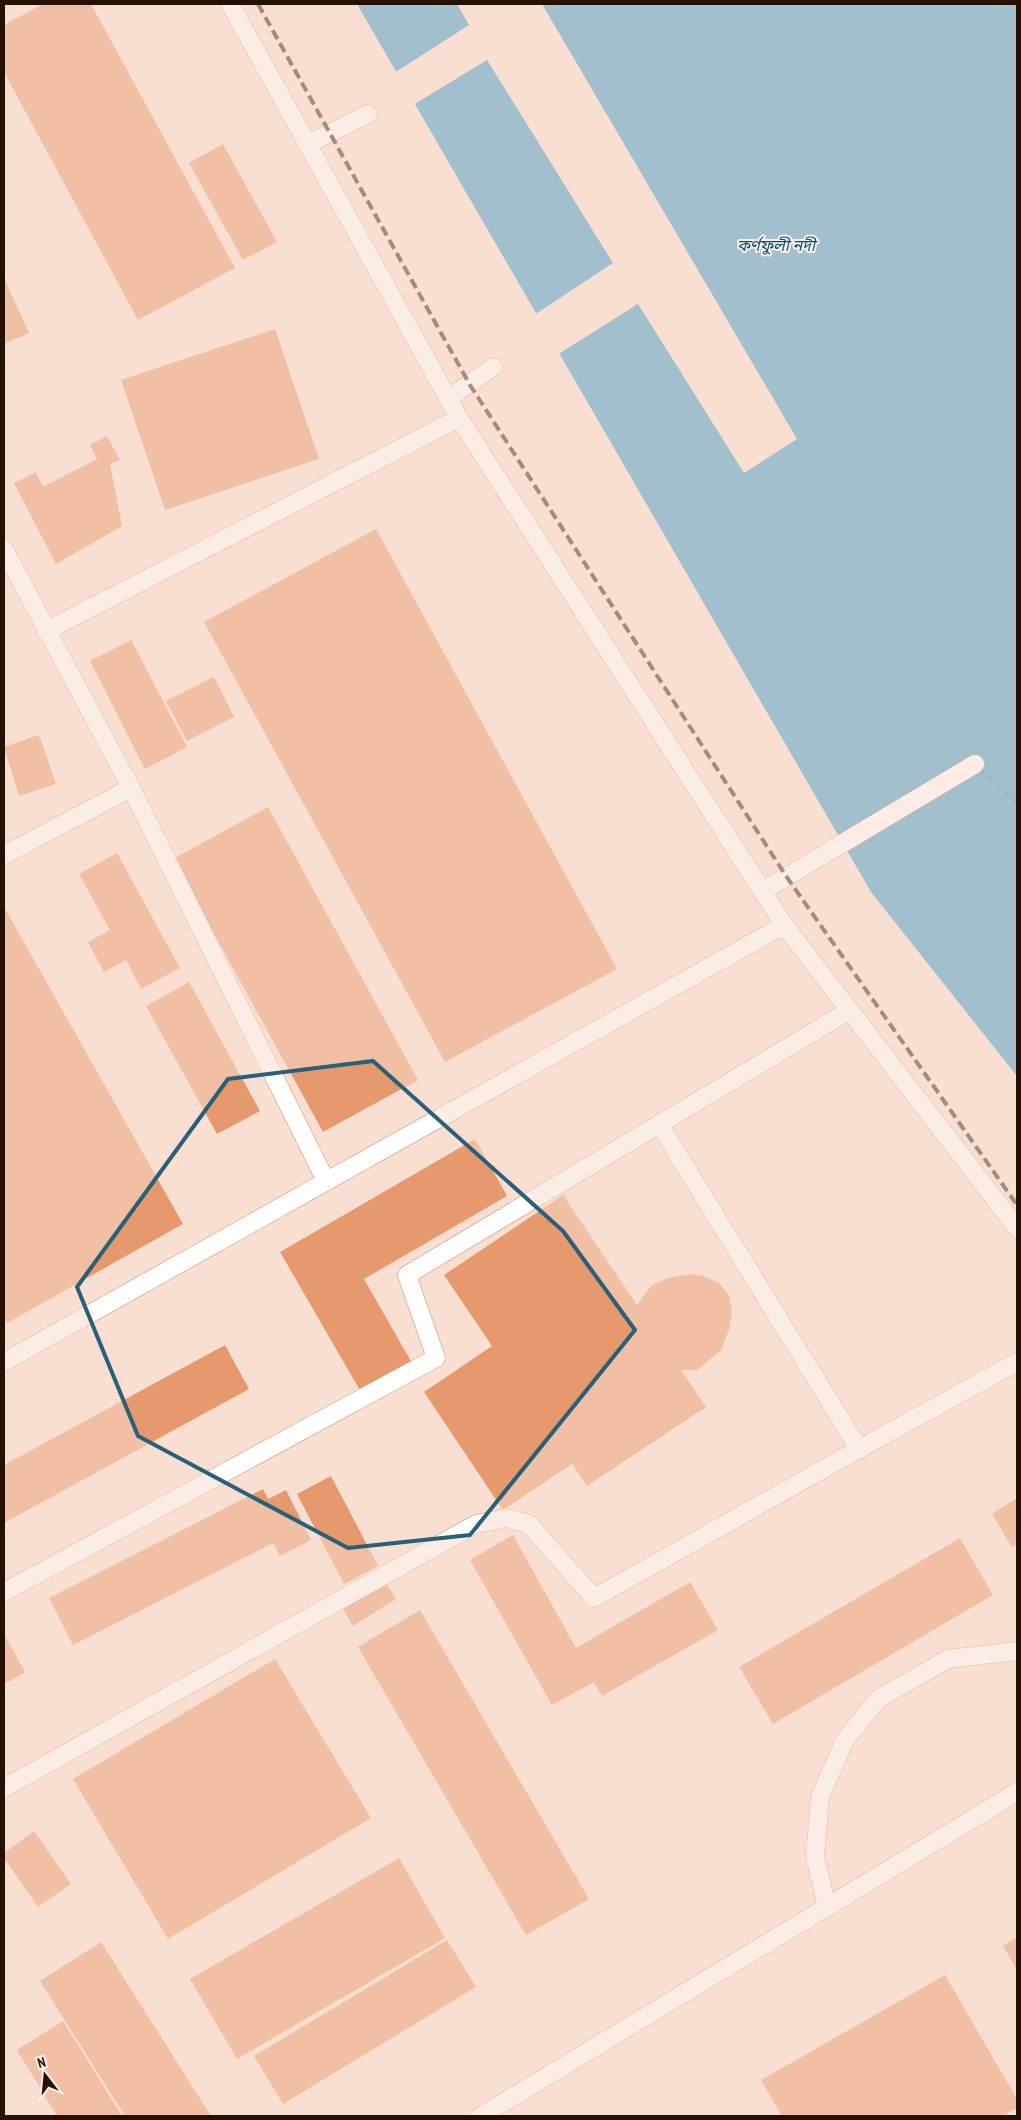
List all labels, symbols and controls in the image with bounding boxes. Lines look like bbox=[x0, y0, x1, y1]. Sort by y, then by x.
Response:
water label: কর্ণফুলী নদী bbox=[737, 235, 818, 255]
north arrow bbox=[20, 2050, 70, 2100]
text: N bbox=[35, 2053, 48, 2072]

